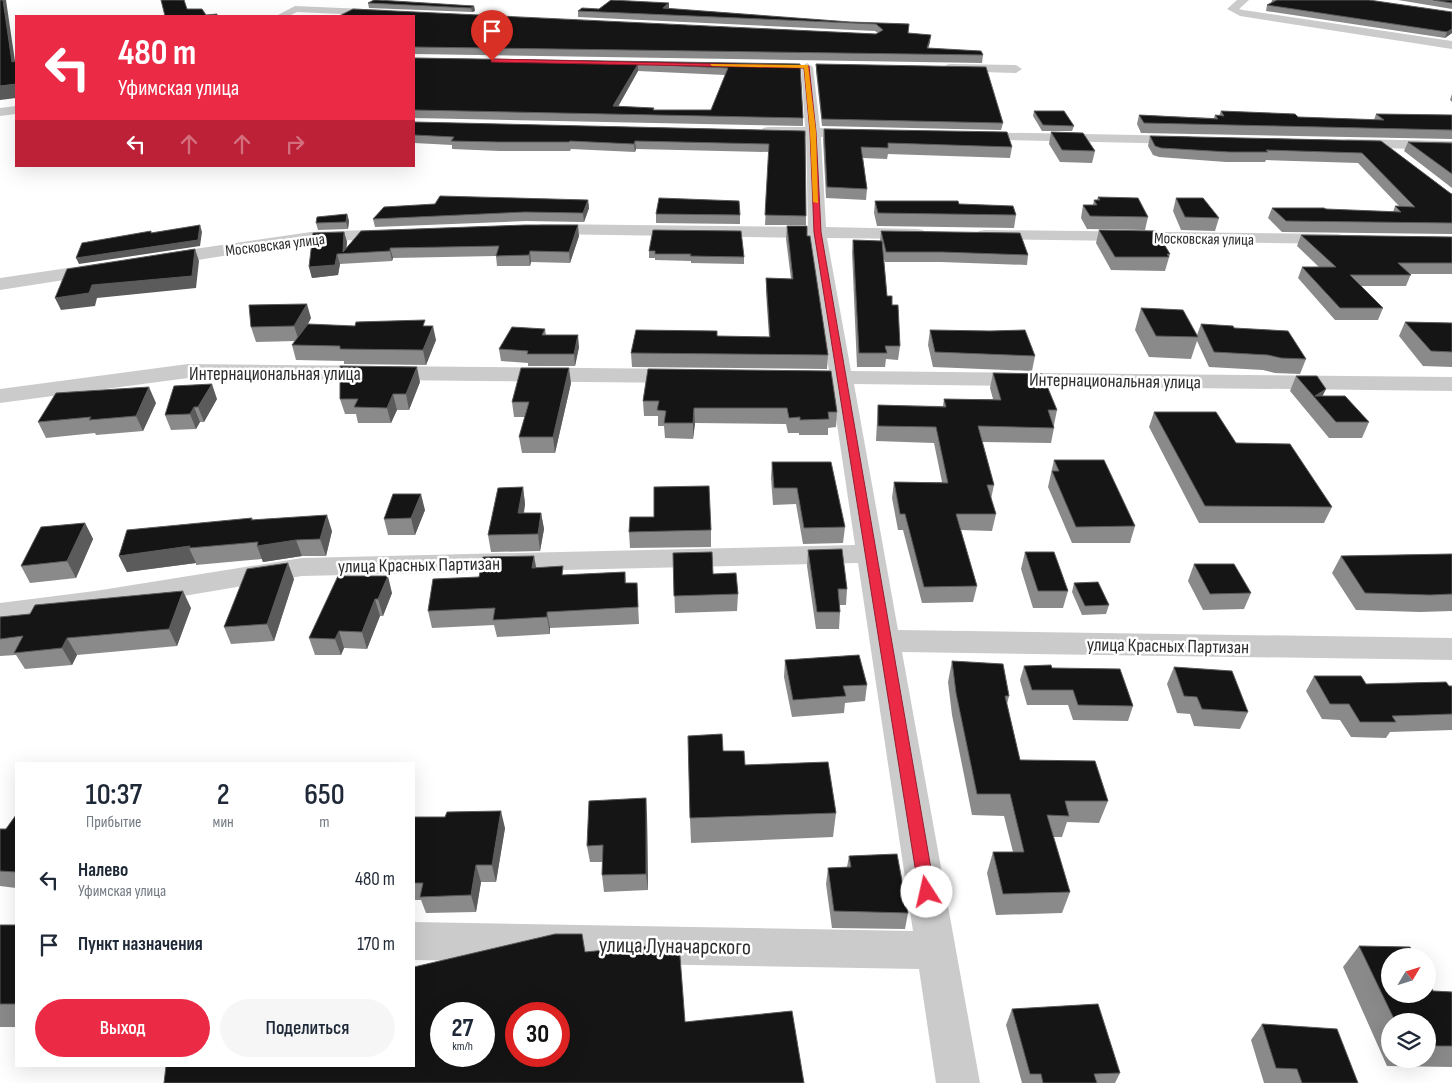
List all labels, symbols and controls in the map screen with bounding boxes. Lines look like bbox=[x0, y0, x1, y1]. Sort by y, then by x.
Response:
pin bbox=[471, 10, 513, 61]
icon: arrive bbox=[478, 17, 506, 45]
text: 480 m bbox=[118, 32, 196, 75]
icon: left bbox=[35, 35, 100, 100]
text: Уфимская улица bbox=[118, 75, 239, 102]
icon: left bbox=[122, 130, 150, 158]
icon: ahead bbox=[175, 130, 203, 158]
icon: ahead bbox=[228, 130, 256, 158]
icon: right bbox=[281, 130, 309, 158]
street label: Московская улица bbox=[1154, 229, 1254, 250]
street label: Московская улица bbox=[224, 230, 326, 261]
street label: Интернациональная улица bbox=[189, 363, 361, 386]
street label: Интернациональная улица bbox=[1029, 369, 1201, 394]
street label: улица Красных Партизан bbox=[338, 553, 500, 578]
street label: улица Красных Партизан bbox=[1087, 634, 1249, 659]
text: 10:37 bbox=[85, 777, 142, 813]
text: 2 bbox=[217, 777, 230, 813]
text: 650 bbox=[304, 777, 345, 813]
text: Прибытие bbox=[86, 813, 142, 832]
text: мин bbox=[213, 813, 234, 832]
text: m bbox=[319, 813, 330, 832]
text: Налево bbox=[78, 859, 128, 882]
position arrow bbox=[900, 865, 952, 917]
icon: left bbox=[35, 866, 63, 894]
text: 480 m bbox=[355, 868, 395, 891]
text: Уфимская улица bbox=[78, 882, 166, 901]
icon: arrive bbox=[35, 931, 63, 959]
street label: улица Луначарского bbox=[599, 932, 751, 961]
text: Пункт назначения bbox=[78, 933, 203, 956]
text: 170 m bbox=[357, 933, 395, 956]
north arrow bbox=[1381, 948, 1436, 1002]
map controls bbox=[1381, 948, 1436, 1068]
button: Выход bbox=[35, 999, 210, 1057]
button: Поделиться bbox=[220, 999, 395, 1057]
speed limit sign: 30 bbox=[505, 1002, 570, 1067]
text: 27 bbox=[452, 1013, 473, 1044]
button: layers bbox=[1381, 1013, 1436, 1068]
text: km/h bbox=[452, 1039, 473, 1054]

